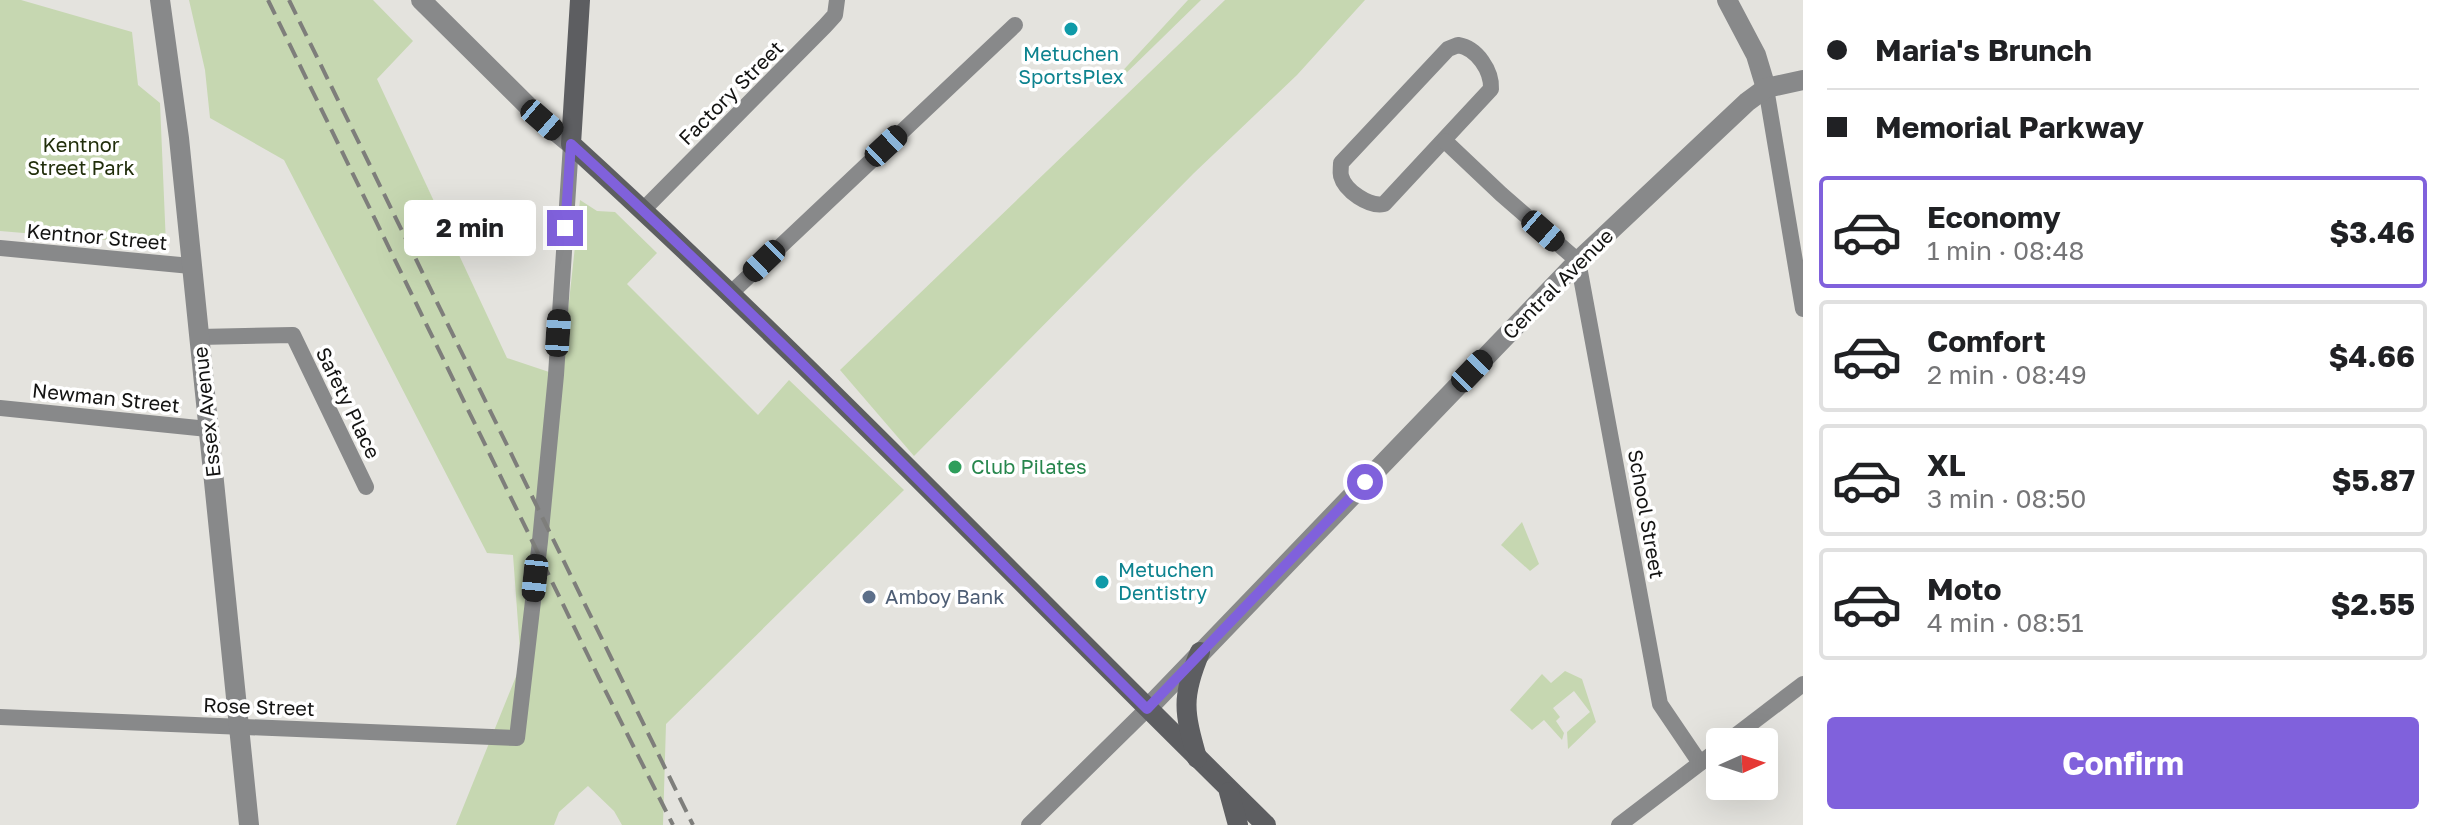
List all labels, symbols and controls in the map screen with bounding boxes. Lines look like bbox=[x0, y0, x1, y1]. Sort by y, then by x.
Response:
marker: Metuchen SportsPlex bbox=[1062, 20, 1080, 38]
text: Maria's Brunch bbox=[1875, 32, 2092, 68]
street label: Factory Street bbox=[673, 35, 787, 149]
place label: Metuchen SportsPlex bbox=[1018, 41, 1124, 88]
car bbox=[516, 95, 568, 145]
text: Memorial Parkway bbox=[1875, 109, 2144, 145]
car bbox=[860, 121, 912, 171]
park label: Kentnor Street Park bbox=[27, 132, 135, 179]
icon: car bbox=[1831, 196, 1903, 268]
text: Economy bbox=[1927, 199, 2061, 235]
callout: 2 min bbox=[405, 200, 537, 256]
car bbox=[1517, 206, 1569, 256]
route end bbox=[547, 210, 583, 246]
text: 2 min bbox=[436, 212, 504, 243]
text: $3.46 bbox=[2329, 214, 2415, 250]
street label: Kentnor Street bbox=[26, 218, 169, 254]
street label: Central Avenue bbox=[1497, 223, 1617, 343]
text: 1 min · 08:48 bbox=[1927, 235, 2084, 266]
car bbox=[738, 236, 790, 286]
car bbox=[544, 308, 572, 358]
icon: car bbox=[1831, 320, 1903, 392]
text: Comfort bbox=[1927, 323, 2046, 359]
text: $4.66 bbox=[2328, 338, 2415, 374]
street label: Safety Place bbox=[312, 343, 386, 462]
car bbox=[1447, 345, 1497, 397]
street label: Essex Avenue bbox=[187, 346, 225, 479]
text: 2 min · 08:49 bbox=[1927, 359, 2087, 390]
street label: Newman Street bbox=[31, 377, 181, 417]
icon: car bbox=[1831, 444, 1903, 516]
street label: School Street bbox=[1624, 447, 1670, 580]
text: XL bbox=[1927, 447, 1966, 483]
place label: Club Pilates bbox=[971, 454, 1087, 478]
marker: Club Pilates bbox=[946, 458, 964, 476]
text: $5.87 bbox=[2331, 462, 2415, 498]
route start bbox=[1347, 464, 1383, 500]
text: 3 min · 08:50 bbox=[1927, 483, 2086, 514]
car bbox=[521, 553, 549, 603]
place label: Metuchen Dentistry bbox=[1118, 557, 1214, 604]
icon: car bbox=[1831, 568, 1903, 640]
text: Moto bbox=[1927, 571, 2002, 607]
marker: Metuchen Dentistry bbox=[1093, 573, 1111, 591]
place label: Amboy Bank bbox=[885, 584, 1005, 608]
text: $2.55 bbox=[2330, 586, 2415, 622]
marker: Amboy Bank bbox=[860, 588, 878, 606]
text: 4 min · 08:51 bbox=[1927, 607, 2084, 638]
street label: Rose Street bbox=[203, 692, 315, 720]
button: Confirm bbox=[1827, 717, 2419, 809]
north arrow bbox=[1706, 728, 1778, 800]
map controls bbox=[1706, 728, 1778, 800]

